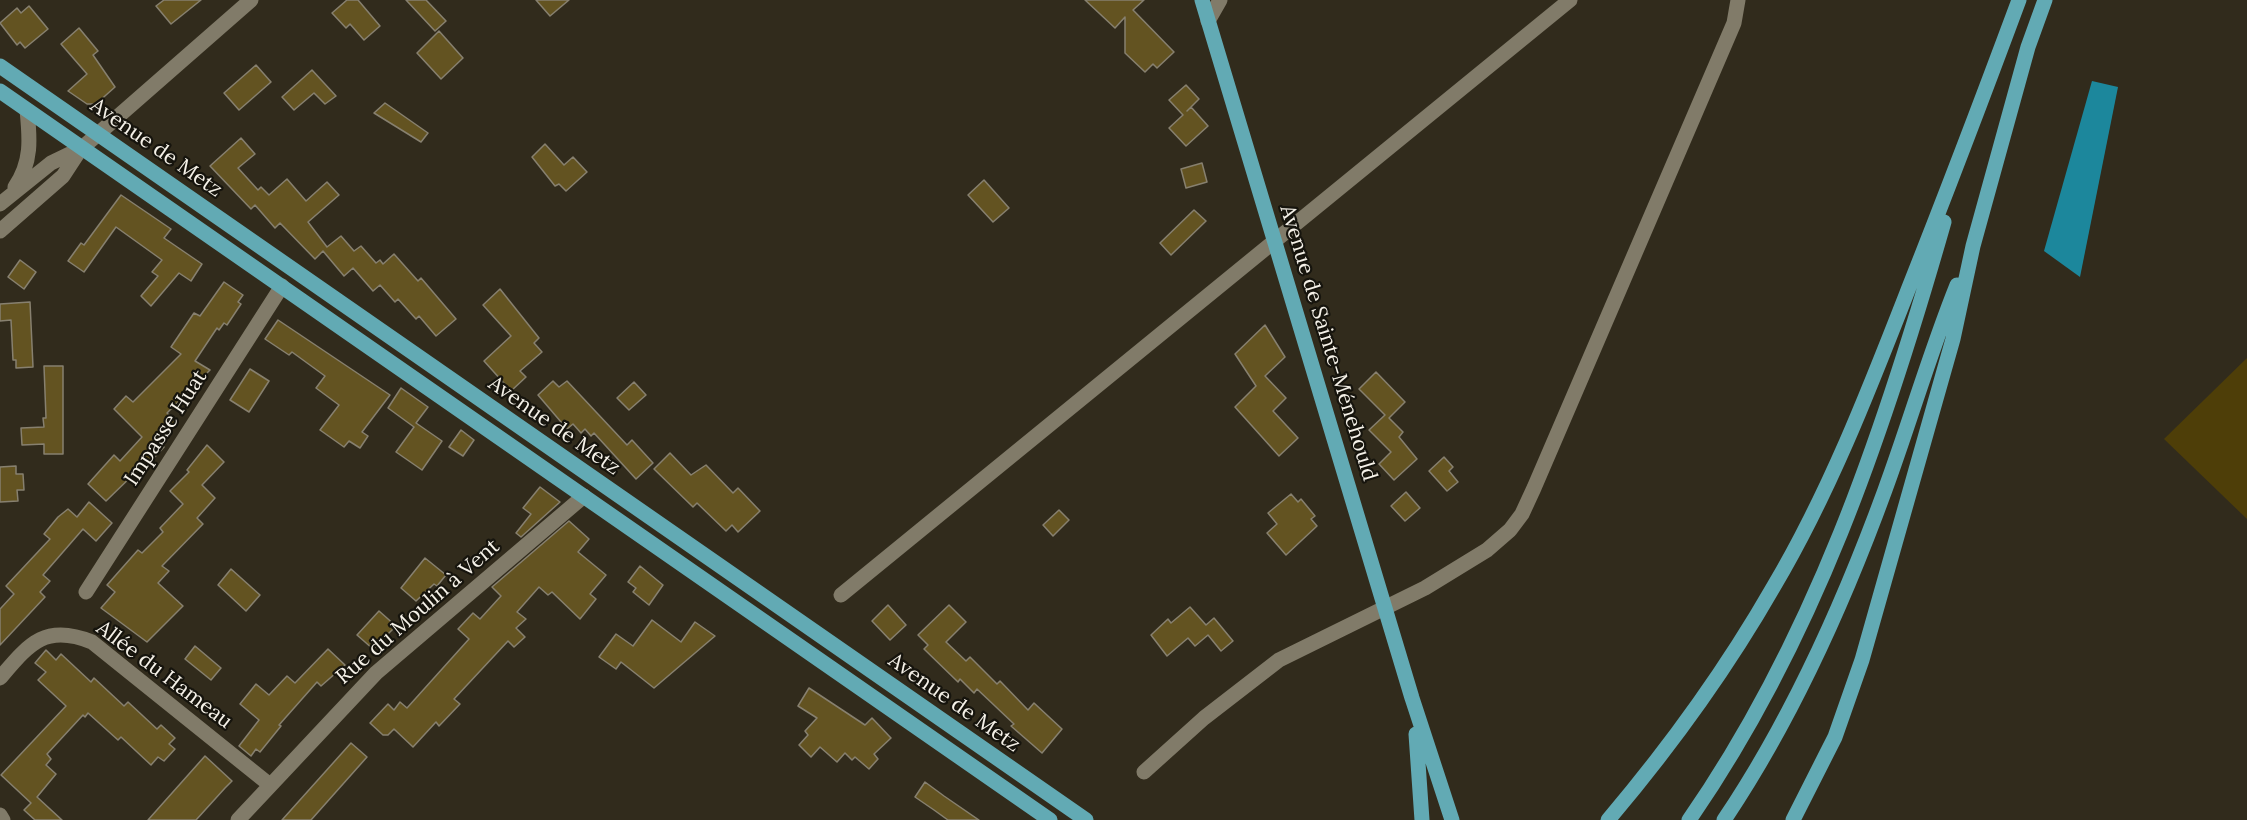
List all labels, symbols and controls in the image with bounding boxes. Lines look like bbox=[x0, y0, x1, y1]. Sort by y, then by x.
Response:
street label: Avenue de Metz bbox=[85, 93, 227, 203]
street label: Avenue de Sainte-Ménehould bbox=[1274, 202, 1382, 484]
street label: Impasse Huat bbox=[119, 365, 213, 491]
street label: Avenue de Metz bbox=[483, 371, 625, 481]
street label: Rue du Moulin à Vent bbox=[331, 534, 505, 690]
street label: Allée du Hameau bbox=[91, 616, 237, 734]
street label: Avenue de Metz bbox=[883, 648, 1025, 758]

